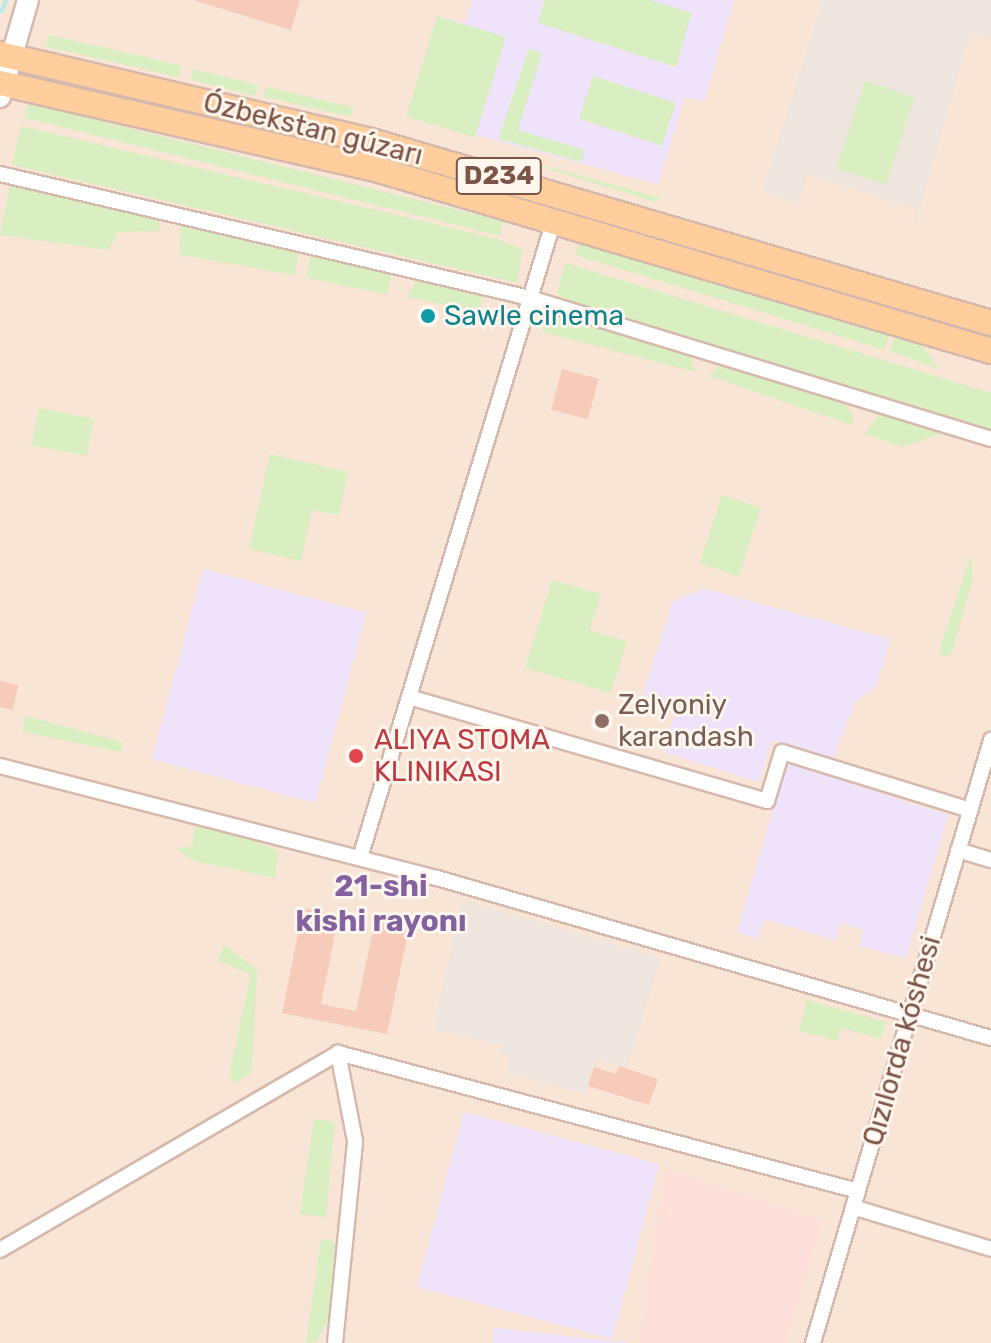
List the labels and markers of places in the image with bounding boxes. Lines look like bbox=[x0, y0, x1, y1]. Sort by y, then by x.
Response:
place label: Sawle cinema bbox=[444, 299, 624, 333]
marker: Sawle cinema bbox=[419, 307, 437, 325]
place label: Zelyoniy karandash bbox=[618, 688, 754, 754]
marker: Zelyoniy karandash bbox=[593, 712, 611, 730]
place label: ALIYA STOMA KLINIKASI bbox=[374, 723, 551, 789]
marker: ALIYA STOMA KLINIKASI bbox=[345, 745, 367, 767]

